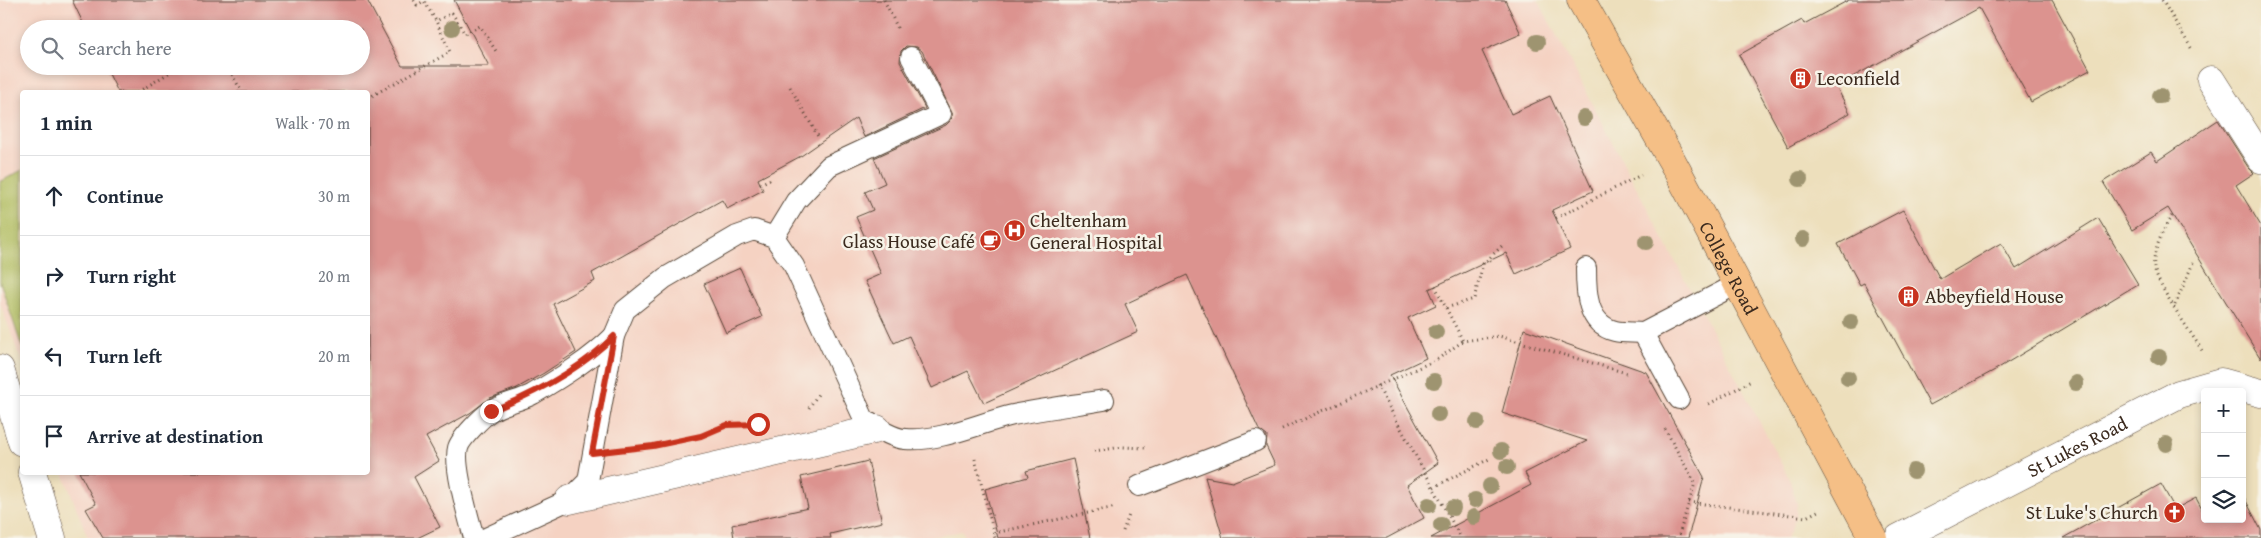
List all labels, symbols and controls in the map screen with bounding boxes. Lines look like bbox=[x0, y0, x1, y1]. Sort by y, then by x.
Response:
search box bbox=[20, 20, 370, 75]
icon: search bbox=[38, 34, 66, 62]
text: Search here bbox=[78, 34, 172, 62]
place label: Leconfield bbox=[1817, 64, 1901, 92]
building icon: Leconfield bbox=[1789, 66, 1813, 90]
text: 1 min bbox=[40, 107, 92, 138]
text: Walk · 70 m bbox=[275, 111, 350, 135]
icon: ahead bbox=[40, 182, 68, 210]
text: Continue bbox=[87, 182, 164, 210]
text: 30 m bbox=[318, 184, 350, 208]
place label: Cheltenham General Hospital bbox=[1030, 206, 1162, 256]
street label: College Road bbox=[1693, 216, 1766, 320]
hospital icon: Cheltenham General Hospital bbox=[1002, 219, 1026, 243]
place label: Glass House Café bbox=[843, 227, 975, 255]
cafe icon: Glass House Café bbox=[979, 229, 1003, 253]
icon: right bbox=[40, 262, 68, 290]
text: Turn right bbox=[87, 262, 176, 290]
text: 20 m bbox=[318, 264, 350, 288]
place label: Abbeyfield House bbox=[1925, 282, 2064, 310]
building icon: Abbeyfield House bbox=[1897, 284, 1921, 308]
icon: left bbox=[40, 342, 68, 370]
text: Turn left bbox=[87, 342, 162, 370]
text: 20 m bbox=[318, 344, 350, 368]
map controls bbox=[2201, 388, 2246, 523]
button: + bbox=[2201, 388, 2246, 433]
route end bbox=[480, 400, 503, 423]
street label: St Lukes Road bbox=[2022, 409, 2133, 484]
route start bbox=[747, 413, 770, 436]
icon: arrive bbox=[40, 422, 68, 450]
text: Arrive at destination bbox=[87, 422, 263, 450]
button: − bbox=[2201, 433, 2246, 478]
button: layers bbox=[2201, 478, 2246, 523]
place label: St Luke's Church bbox=[2026, 498, 2158, 526]
church icon: St Luke's Church bbox=[2162, 500, 2186, 524]

